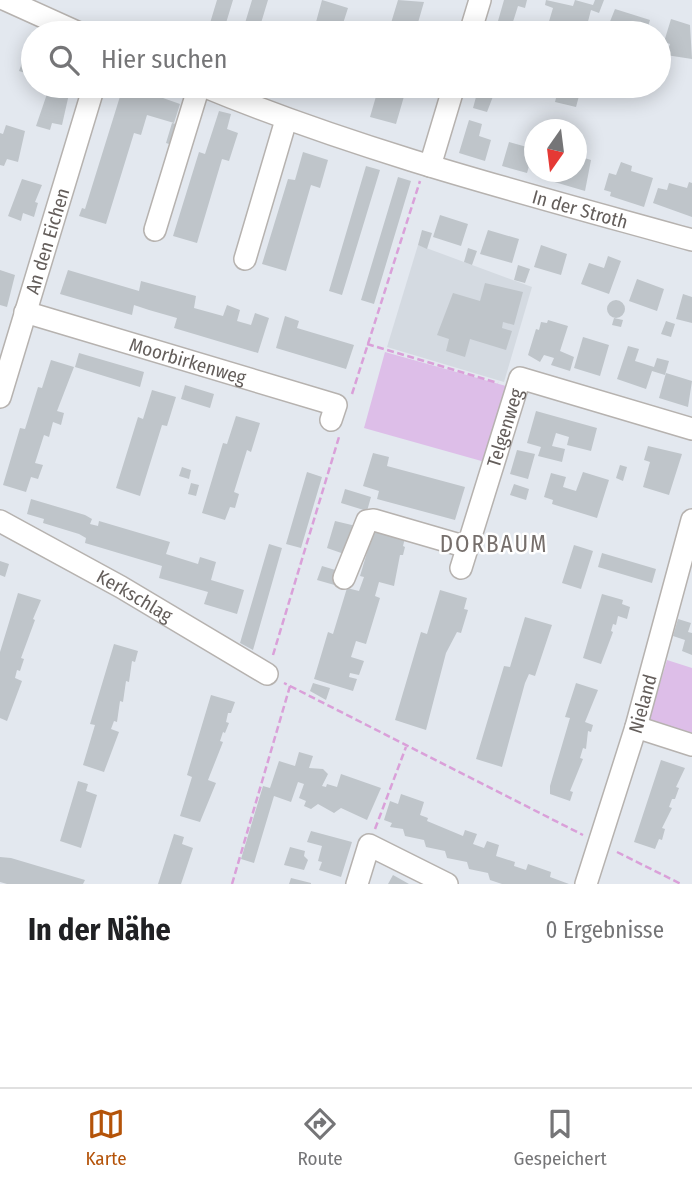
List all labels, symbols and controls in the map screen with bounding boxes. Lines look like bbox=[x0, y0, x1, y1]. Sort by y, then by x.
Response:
search box bbox=[21, 21, 671, 98]
icon: search bbox=[45, 41, 83, 79]
text: Hier suchen bbox=[101, 44, 227, 75]
north arrow bbox=[524, 119, 587, 182]
street label: An den Eichen bbox=[20, 185, 74, 297]
street label: In der Stroth bbox=[530, 185, 630, 233]
street label: Moorbirkenweg bbox=[127, 332, 249, 389]
street label: Telgenweg bbox=[482, 385, 528, 470]
district label: DORBAUM bbox=[440, 530, 548, 558]
street label: Kerkschlag bbox=[93, 565, 177, 627]
street label: Nieland bbox=[623, 672, 661, 736]
text: In der Nähe bbox=[28, 912, 171, 948]
text: 0 Ergebnisse bbox=[546, 916, 664, 944]
tab: Karte bbox=[85, 1105, 127, 1170]
tab: Route bbox=[297, 1105, 343, 1170]
tab: Gespeichert bbox=[514, 1105, 607, 1170]

